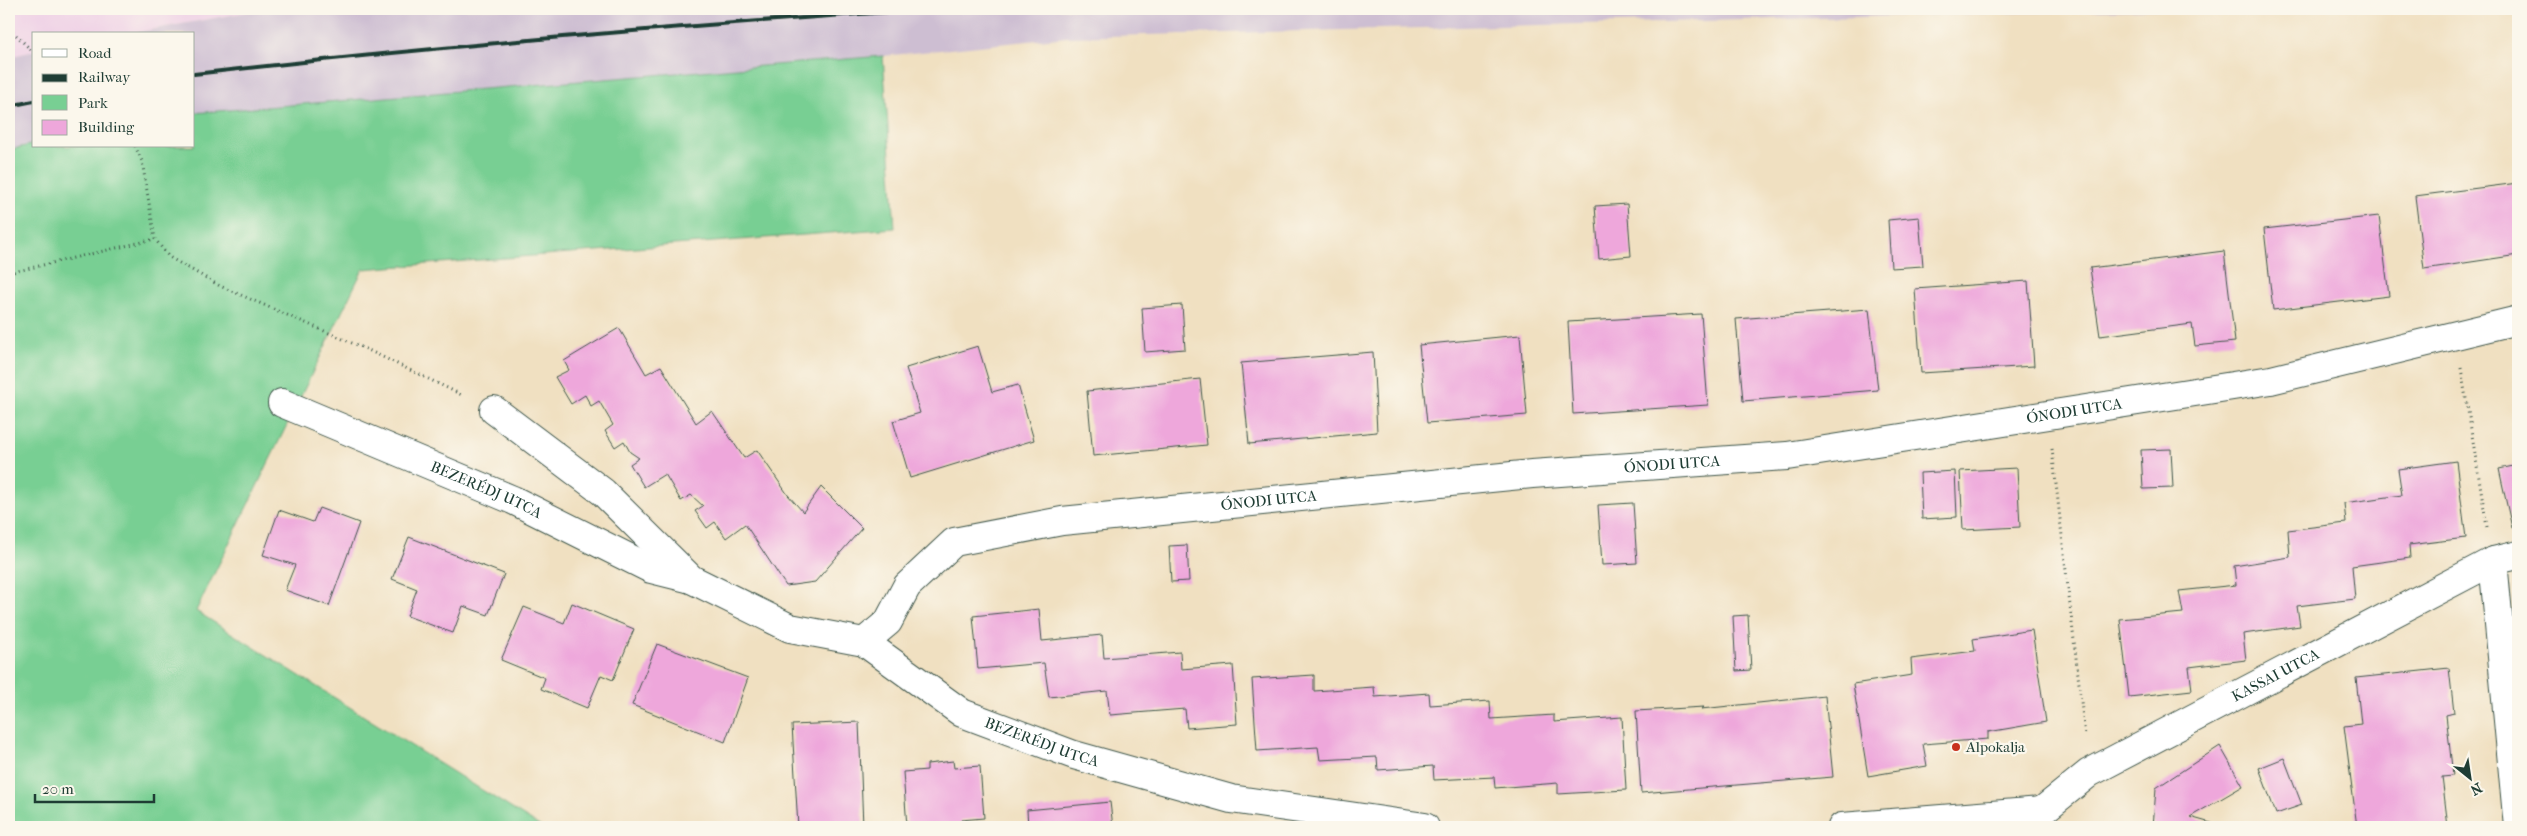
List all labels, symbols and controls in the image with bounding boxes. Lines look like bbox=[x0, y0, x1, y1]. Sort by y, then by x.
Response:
legend bbox=[32, 32, 195, 148]
text: Road bbox=[78, 44, 112, 62]
text: Railway bbox=[78, 68, 131, 86]
text: Park bbox=[78, 94, 108, 112]
text: Building bbox=[78, 118, 135, 136]
street label: ÓNODI UTCA bbox=[2025, 394, 2123, 427]
street label: ÓNODI UTCA bbox=[1623, 452, 1721, 476]
street label: BEZERÉDJ UTCA bbox=[428, 457, 545, 522]
street label: ÓNODI UTCA bbox=[1220, 487, 1318, 514]
street label: KASSAI UTCA bbox=[2229, 645, 2323, 706]
street label: BEZERÉDJ UTCA bbox=[982, 713, 1101, 771]
place label: Alpokalja bbox=[1965, 738, 2026, 756]
marker: Alpokalja bbox=[1950, 741, 1962, 753]
north arrow bbox=[2444, 754, 2494, 804]
scale bar bbox=[35, 771, 154, 803]
text: N bbox=[2467, 779, 2485, 799]
text: 20 m bbox=[42, 780, 74, 798]

